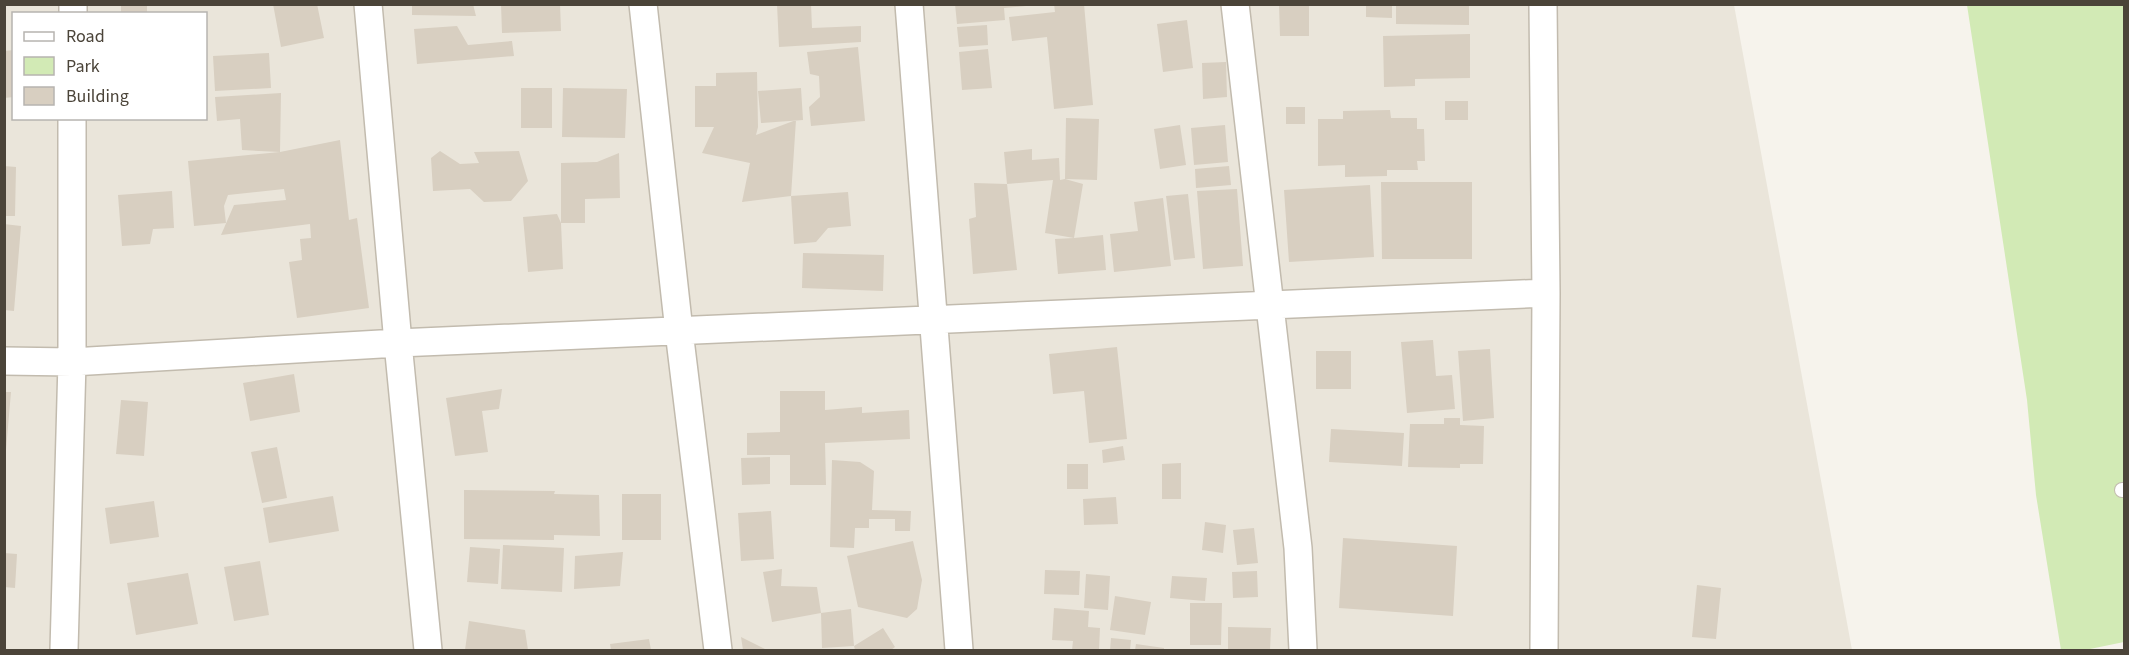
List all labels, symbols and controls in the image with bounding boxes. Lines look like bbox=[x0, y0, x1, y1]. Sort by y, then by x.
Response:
legend bbox=[12, 12, 207, 120]
text: Road bbox=[66, 24, 105, 49]
text: Park bbox=[66, 54, 100, 79]
text: Building bbox=[66, 84, 129, 109]

